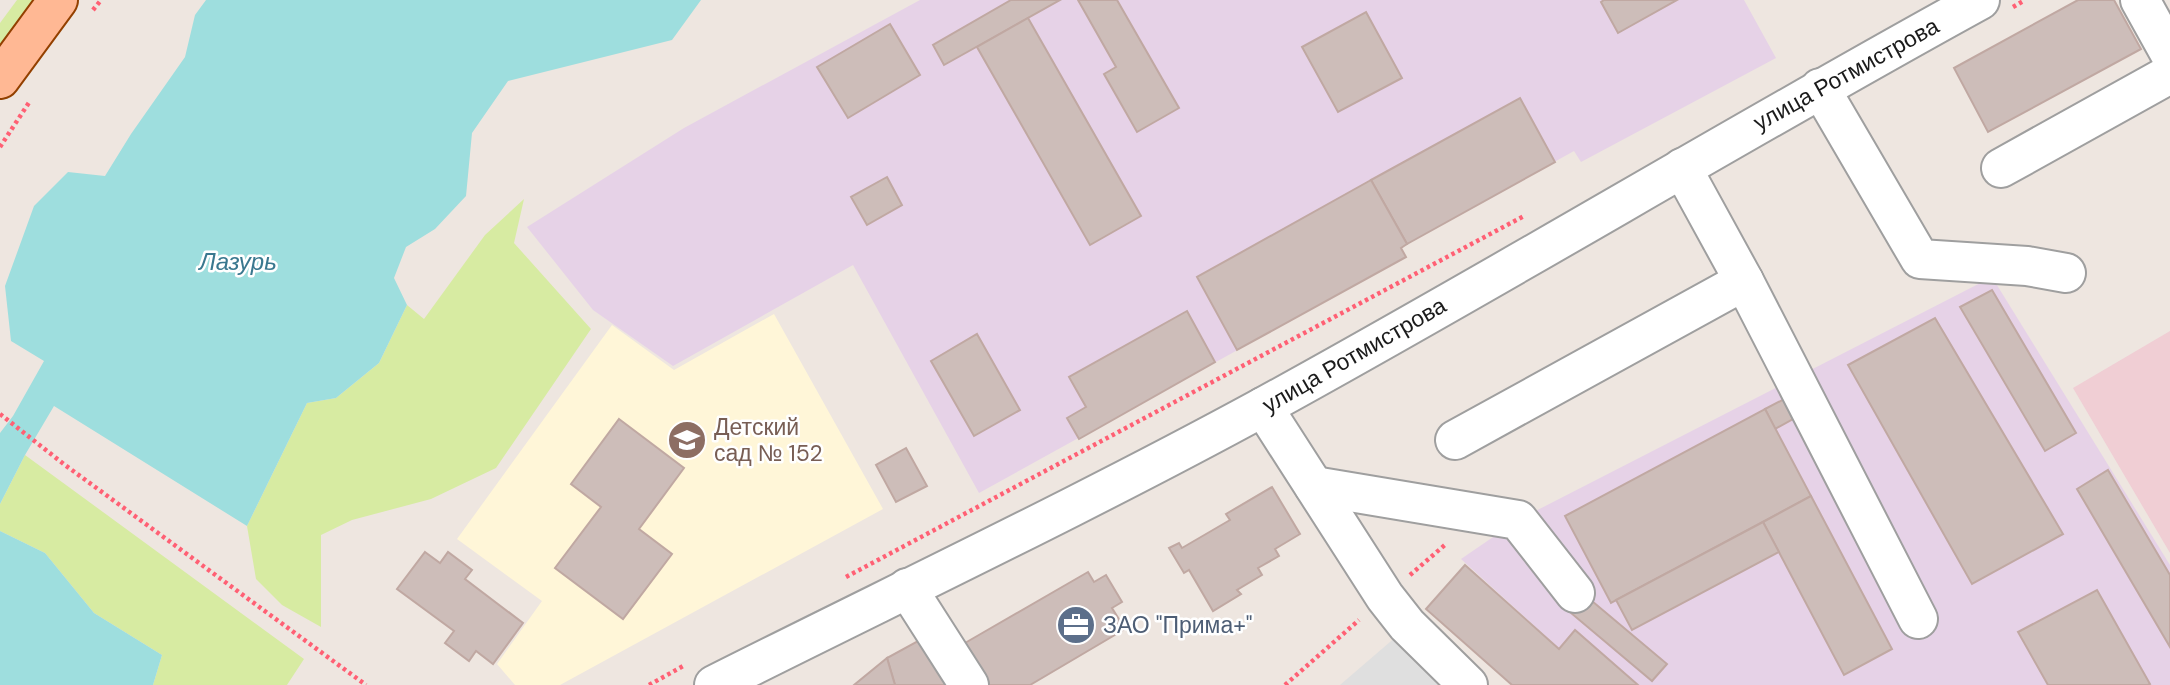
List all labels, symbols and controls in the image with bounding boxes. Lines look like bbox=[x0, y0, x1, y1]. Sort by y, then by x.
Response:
street label: улица Ротмистрова bbox=[1748, 10, 1944, 137]
water label: Лазурь bbox=[197, 246, 277, 277]
street label: улица Ротмистрова bbox=[1257, 290, 1452, 420]
place label: Детский сад № 152 bbox=[714, 412, 823, 468]
school or university icon: Детский сад № 152 bbox=[666, 419, 708, 461]
office icon: ЗАО "Прима+" bbox=[1055, 604, 1097, 646]
place label: ЗАО "Прима+" bbox=[1103, 610, 1253, 640]

